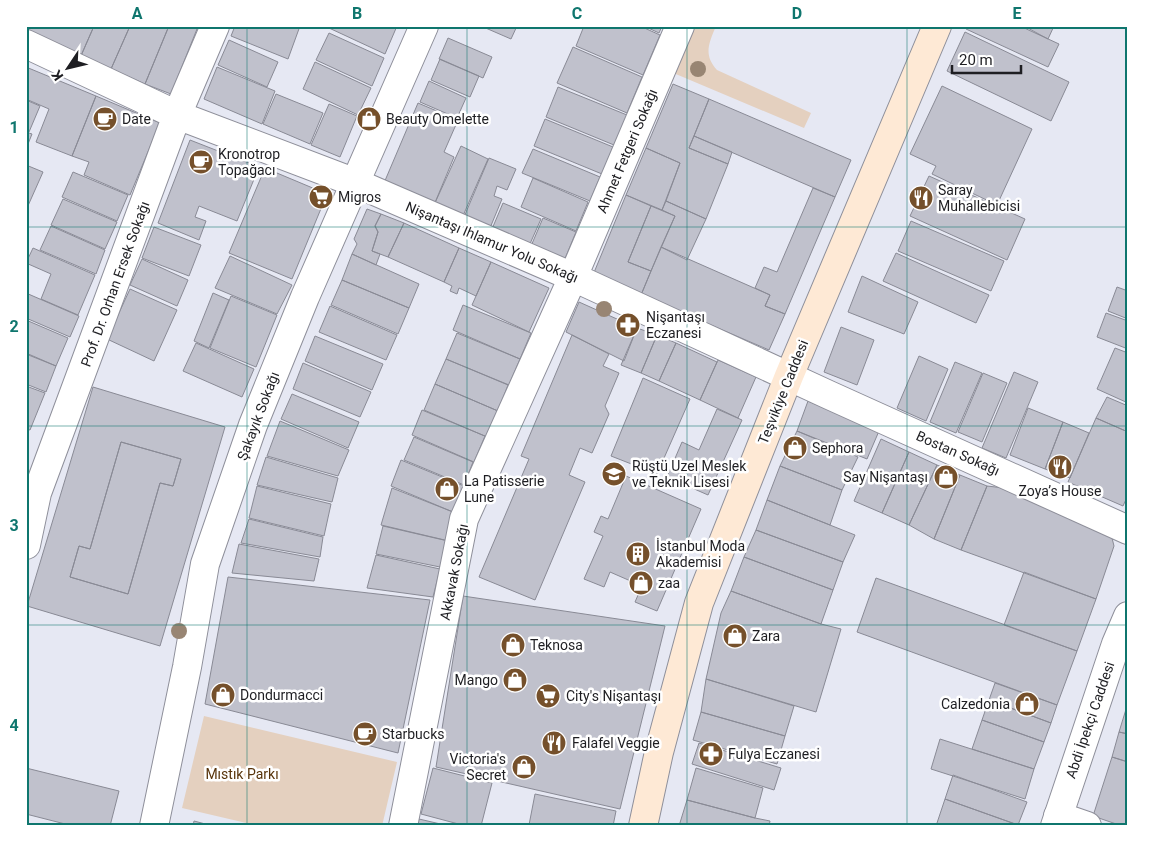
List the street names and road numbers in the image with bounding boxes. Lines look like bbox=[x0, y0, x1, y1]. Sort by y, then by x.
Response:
street label: Ahmet Fetgeri Sokağı bbox=[594, 86, 660, 216]
street label: Nişantaşı Ihlamur Yolu Sokağı bbox=[403, 198, 581, 286]
street label: Prof. Dr. Orhan Ersek Sokağı bbox=[78, 199, 152, 369]
street label: Teşvikiye Caddesi bbox=[755, 338, 811, 446]
street label: Şakayık Sokağı bbox=[234, 369, 282, 463]
street label: Bostan Sokağı bbox=[914, 427, 1002, 479]
street label: Akkavak Sokağı bbox=[437, 522, 471, 622]
street label: Abdi İpekçi Caddesi bbox=[1062, 659, 1118, 781]

